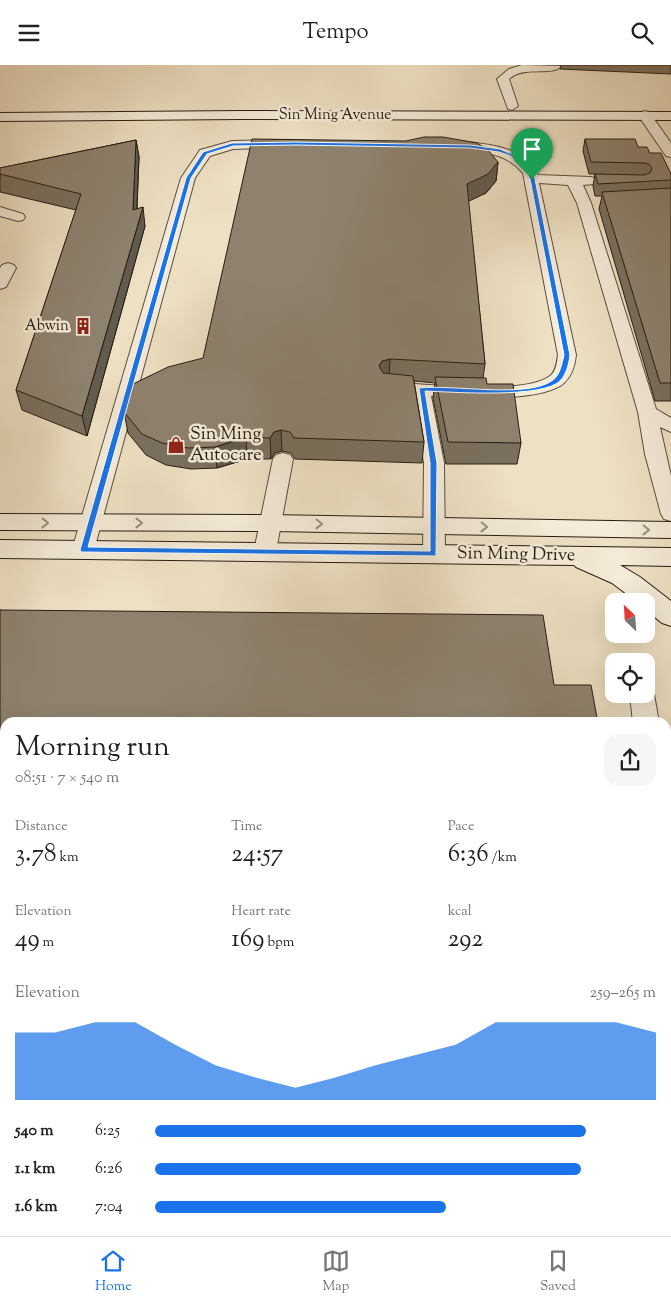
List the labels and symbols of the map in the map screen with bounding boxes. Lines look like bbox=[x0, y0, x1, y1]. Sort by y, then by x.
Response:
street label: Sin Ming Avenue bbox=[279, 105, 391, 126]
pin bbox=[511, 128, 553, 179]
place label: Abwin bbox=[25, 316, 69, 337]
building icon: Abwin bbox=[73, 316, 93, 336]
place label: Sin Ming Autocare bbox=[190, 422, 262, 469]
shop icon: Sin Ming Autocare bbox=[166, 435, 186, 455]
one-way arrow bbox=[42, 518, 49, 528]
one-way arrow bbox=[136, 518, 143, 528]
one-way arrow bbox=[316, 519, 323, 529]
one-way arrow bbox=[480, 522, 488, 533]
one-way arrow bbox=[642, 525, 650, 535]
street label: Sin Ming Drive bbox=[457, 541, 575, 569]
north arrow bbox=[605, 593, 655, 643]

